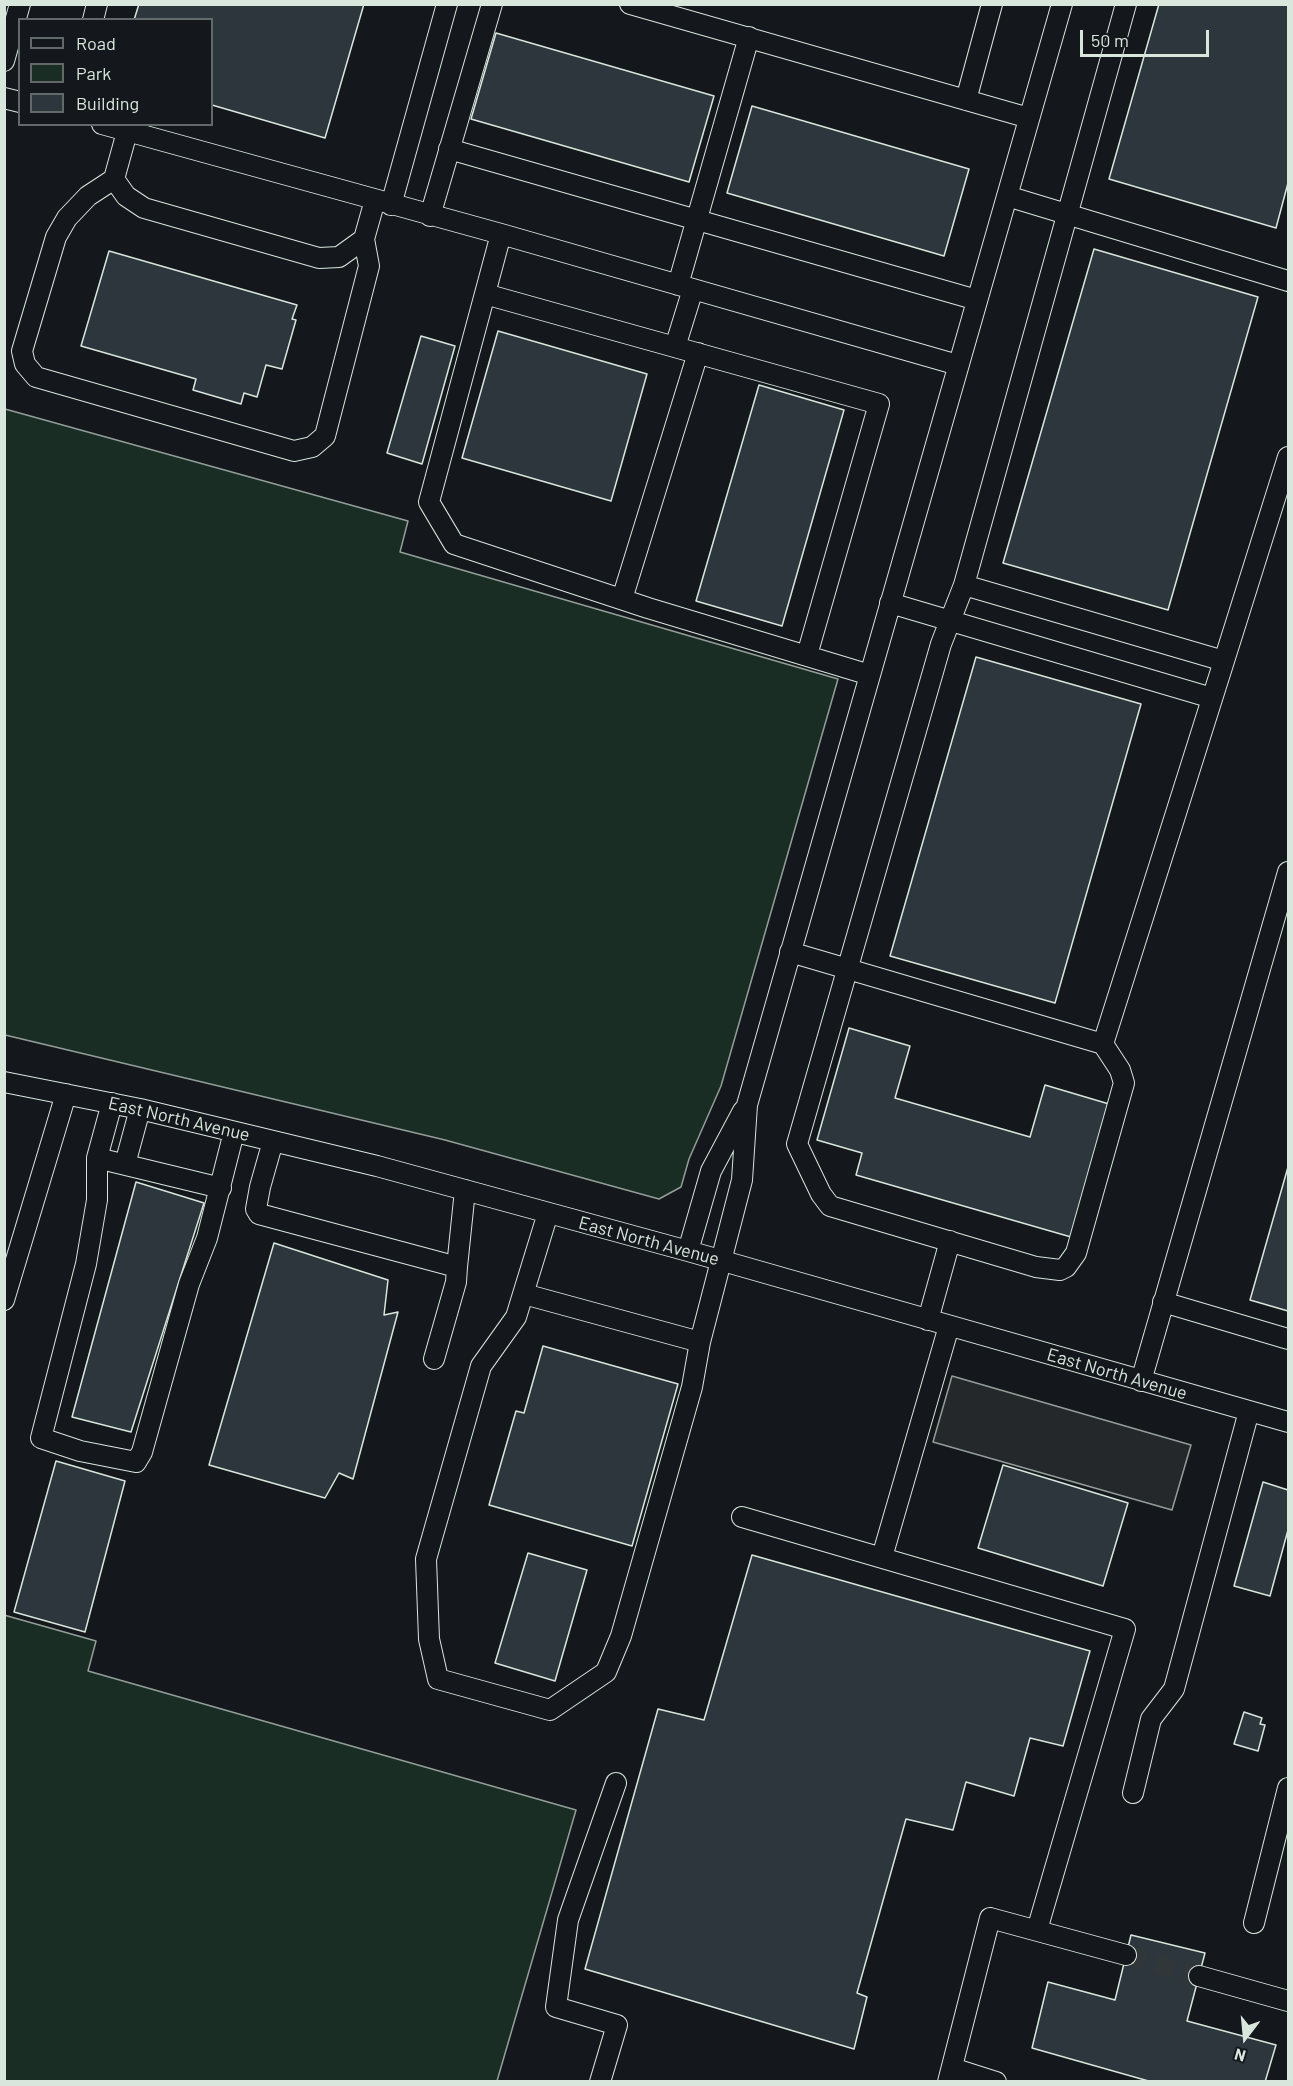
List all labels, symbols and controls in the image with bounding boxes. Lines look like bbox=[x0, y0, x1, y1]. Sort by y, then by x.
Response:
legend bbox=[18, 18, 213, 126]
scale bar bbox=[1083, 18, 1212, 56]
text: 50 m bbox=[1091, 29, 1129, 51]
text: Road bbox=[76, 32, 116, 54]
text: Park bbox=[76, 62, 111, 84]
text: Building bbox=[76, 92, 139, 114]
street label: East North Avenue bbox=[106, 1092, 252, 1146]
street label: East North Avenue bbox=[576, 1212, 722, 1270]
street label: East North Avenue bbox=[1044, 1344, 1190, 1404]
north arrow bbox=[1215, 2008, 1275, 2068]
text: N bbox=[1232, 2045, 1248, 2066]

